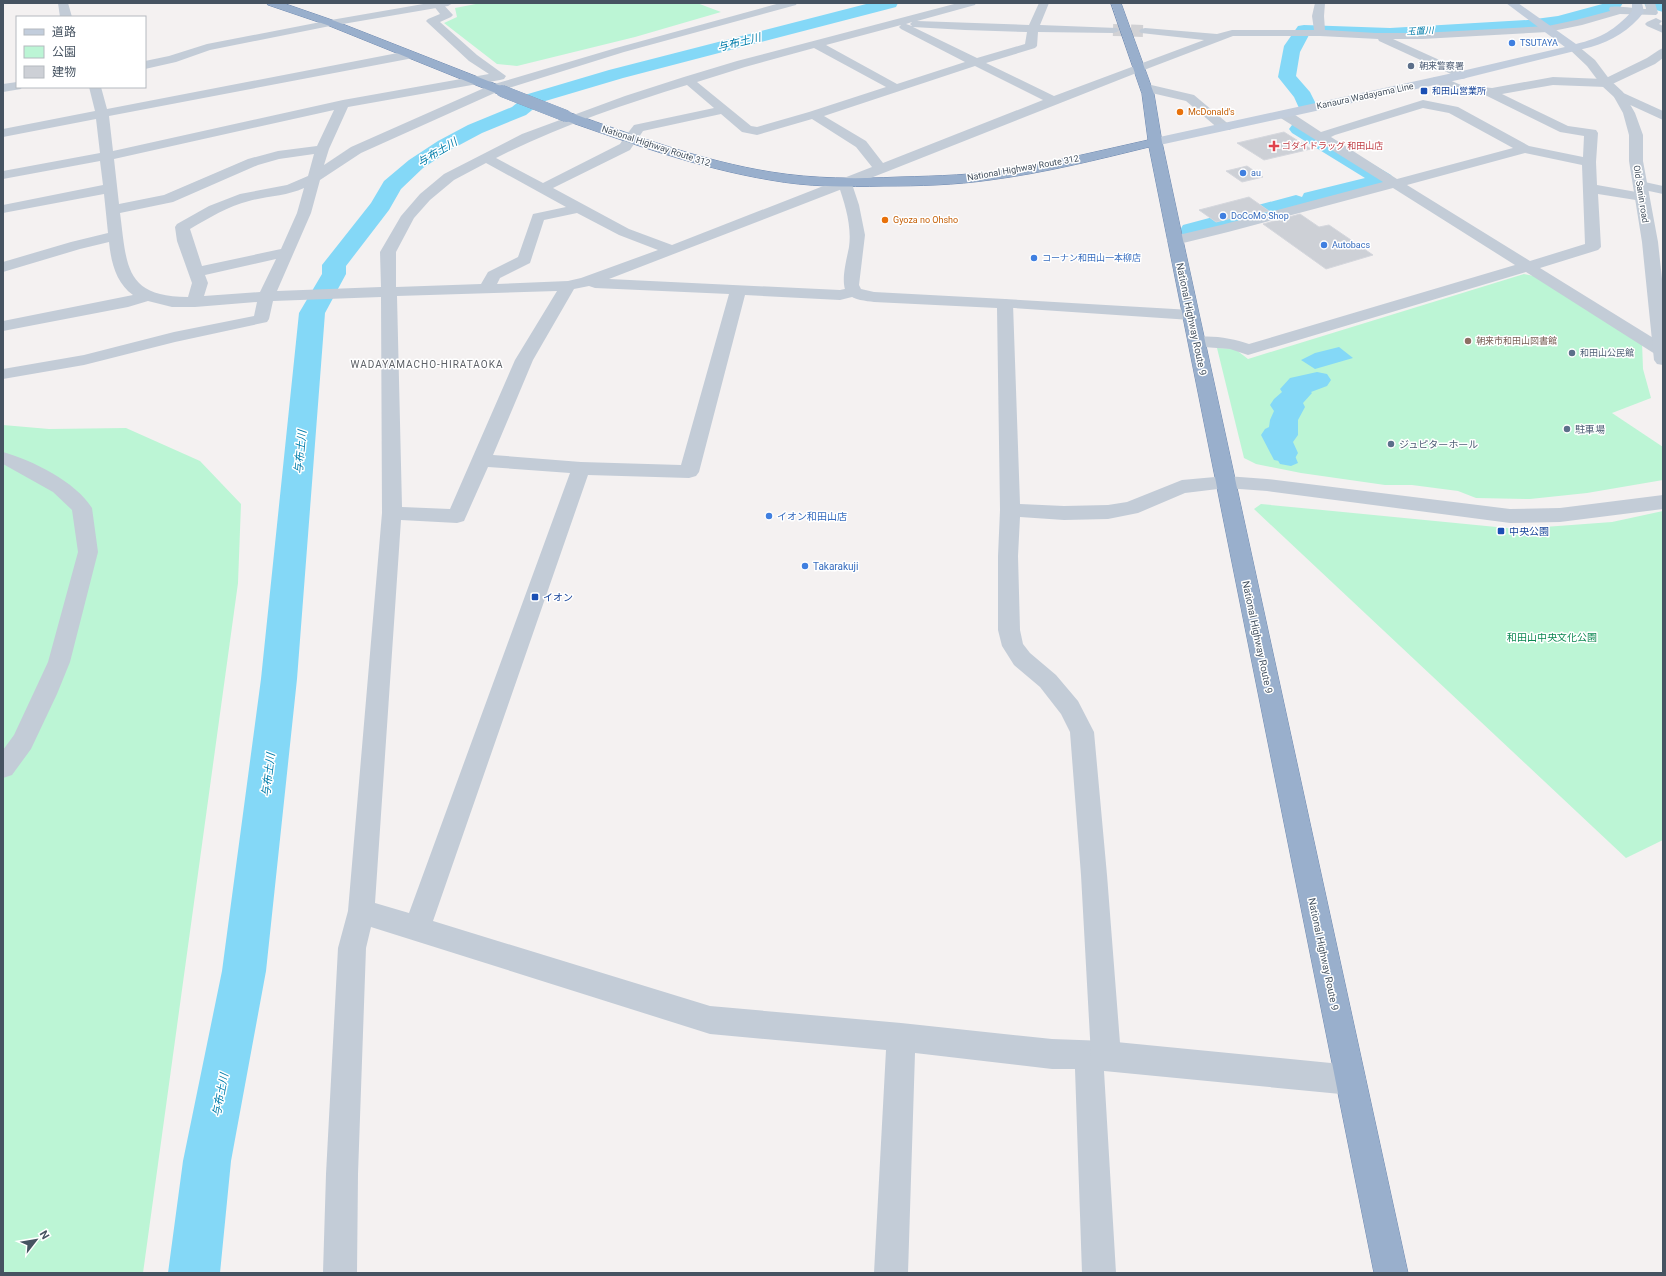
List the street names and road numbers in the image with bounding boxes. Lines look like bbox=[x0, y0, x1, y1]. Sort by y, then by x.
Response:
street label: Kanaura Wadayama Line bbox=[1316, 81, 1415, 111]
street label: National Highway Route 312 bbox=[601, 124, 711, 168]
street label: National Highway Route 312 bbox=[966, 153, 1080, 183]
street label: Old Sanin road bbox=[1631, 164, 1651, 224]
street label: National Highway Route 9 bbox=[1174, 262, 1209, 376]
street label: National Highway Route 9 bbox=[1240, 580, 1275, 694]
street label: National Highway Route 9 bbox=[1306, 897, 1341, 1011]

